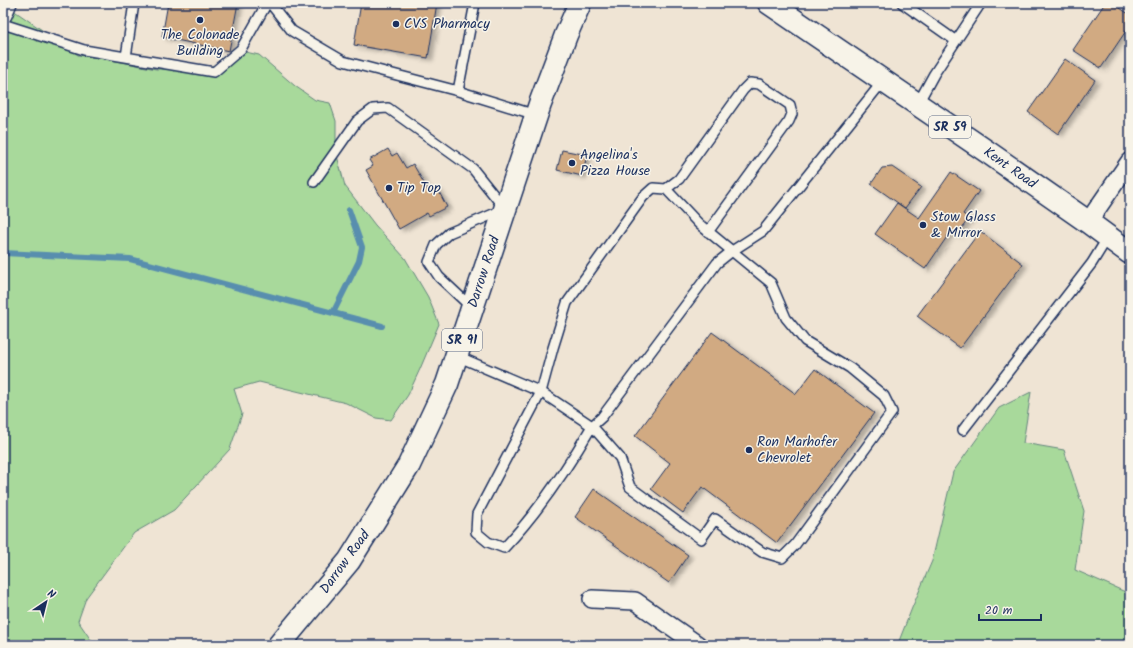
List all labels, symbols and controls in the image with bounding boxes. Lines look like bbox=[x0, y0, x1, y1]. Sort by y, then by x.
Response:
place label: CVS Pharmacy bbox=[404, 13, 490, 35]
marker: The Colonade Building bbox=[195, 15, 205, 25]
marker: CVS Pharmacy bbox=[391, 19, 401, 29]
place label: The Colonade Building bbox=[161, 24, 240, 62]
road number: SR 59 bbox=[929, 116, 971, 138]
street label: Kent Road bbox=[979, 141, 1042, 195]
place label: Angelina's Pizza House bbox=[580, 144, 651, 182]
marker: Angelina's Pizza House bbox=[567, 158, 577, 168]
place label: Tip Top bbox=[397, 177, 441, 199]
marker: Tip Top bbox=[384, 183, 394, 193]
place label: Stow Glass & Mirror bbox=[931, 206, 996, 244]
marker: Stow Glass & Mirror bbox=[918, 220, 928, 230]
street label: Darrow Road bbox=[462, 232, 506, 311]
road number: SR 91 bbox=[442, 329, 482, 351]
place label: Ron Marhofer Chevrolet bbox=[757, 431, 838, 469]
marker: Ron Marhofer Chevrolet bbox=[744, 445, 754, 455]
street label: Darrow Road bbox=[314, 525, 376, 599]
north arrow bbox=[26, 582, 66, 622]
text: N bbox=[43, 585, 59, 604]
scale bar bbox=[979, 596, 1041, 622]
text: 20 m bbox=[985, 601, 1013, 620]

